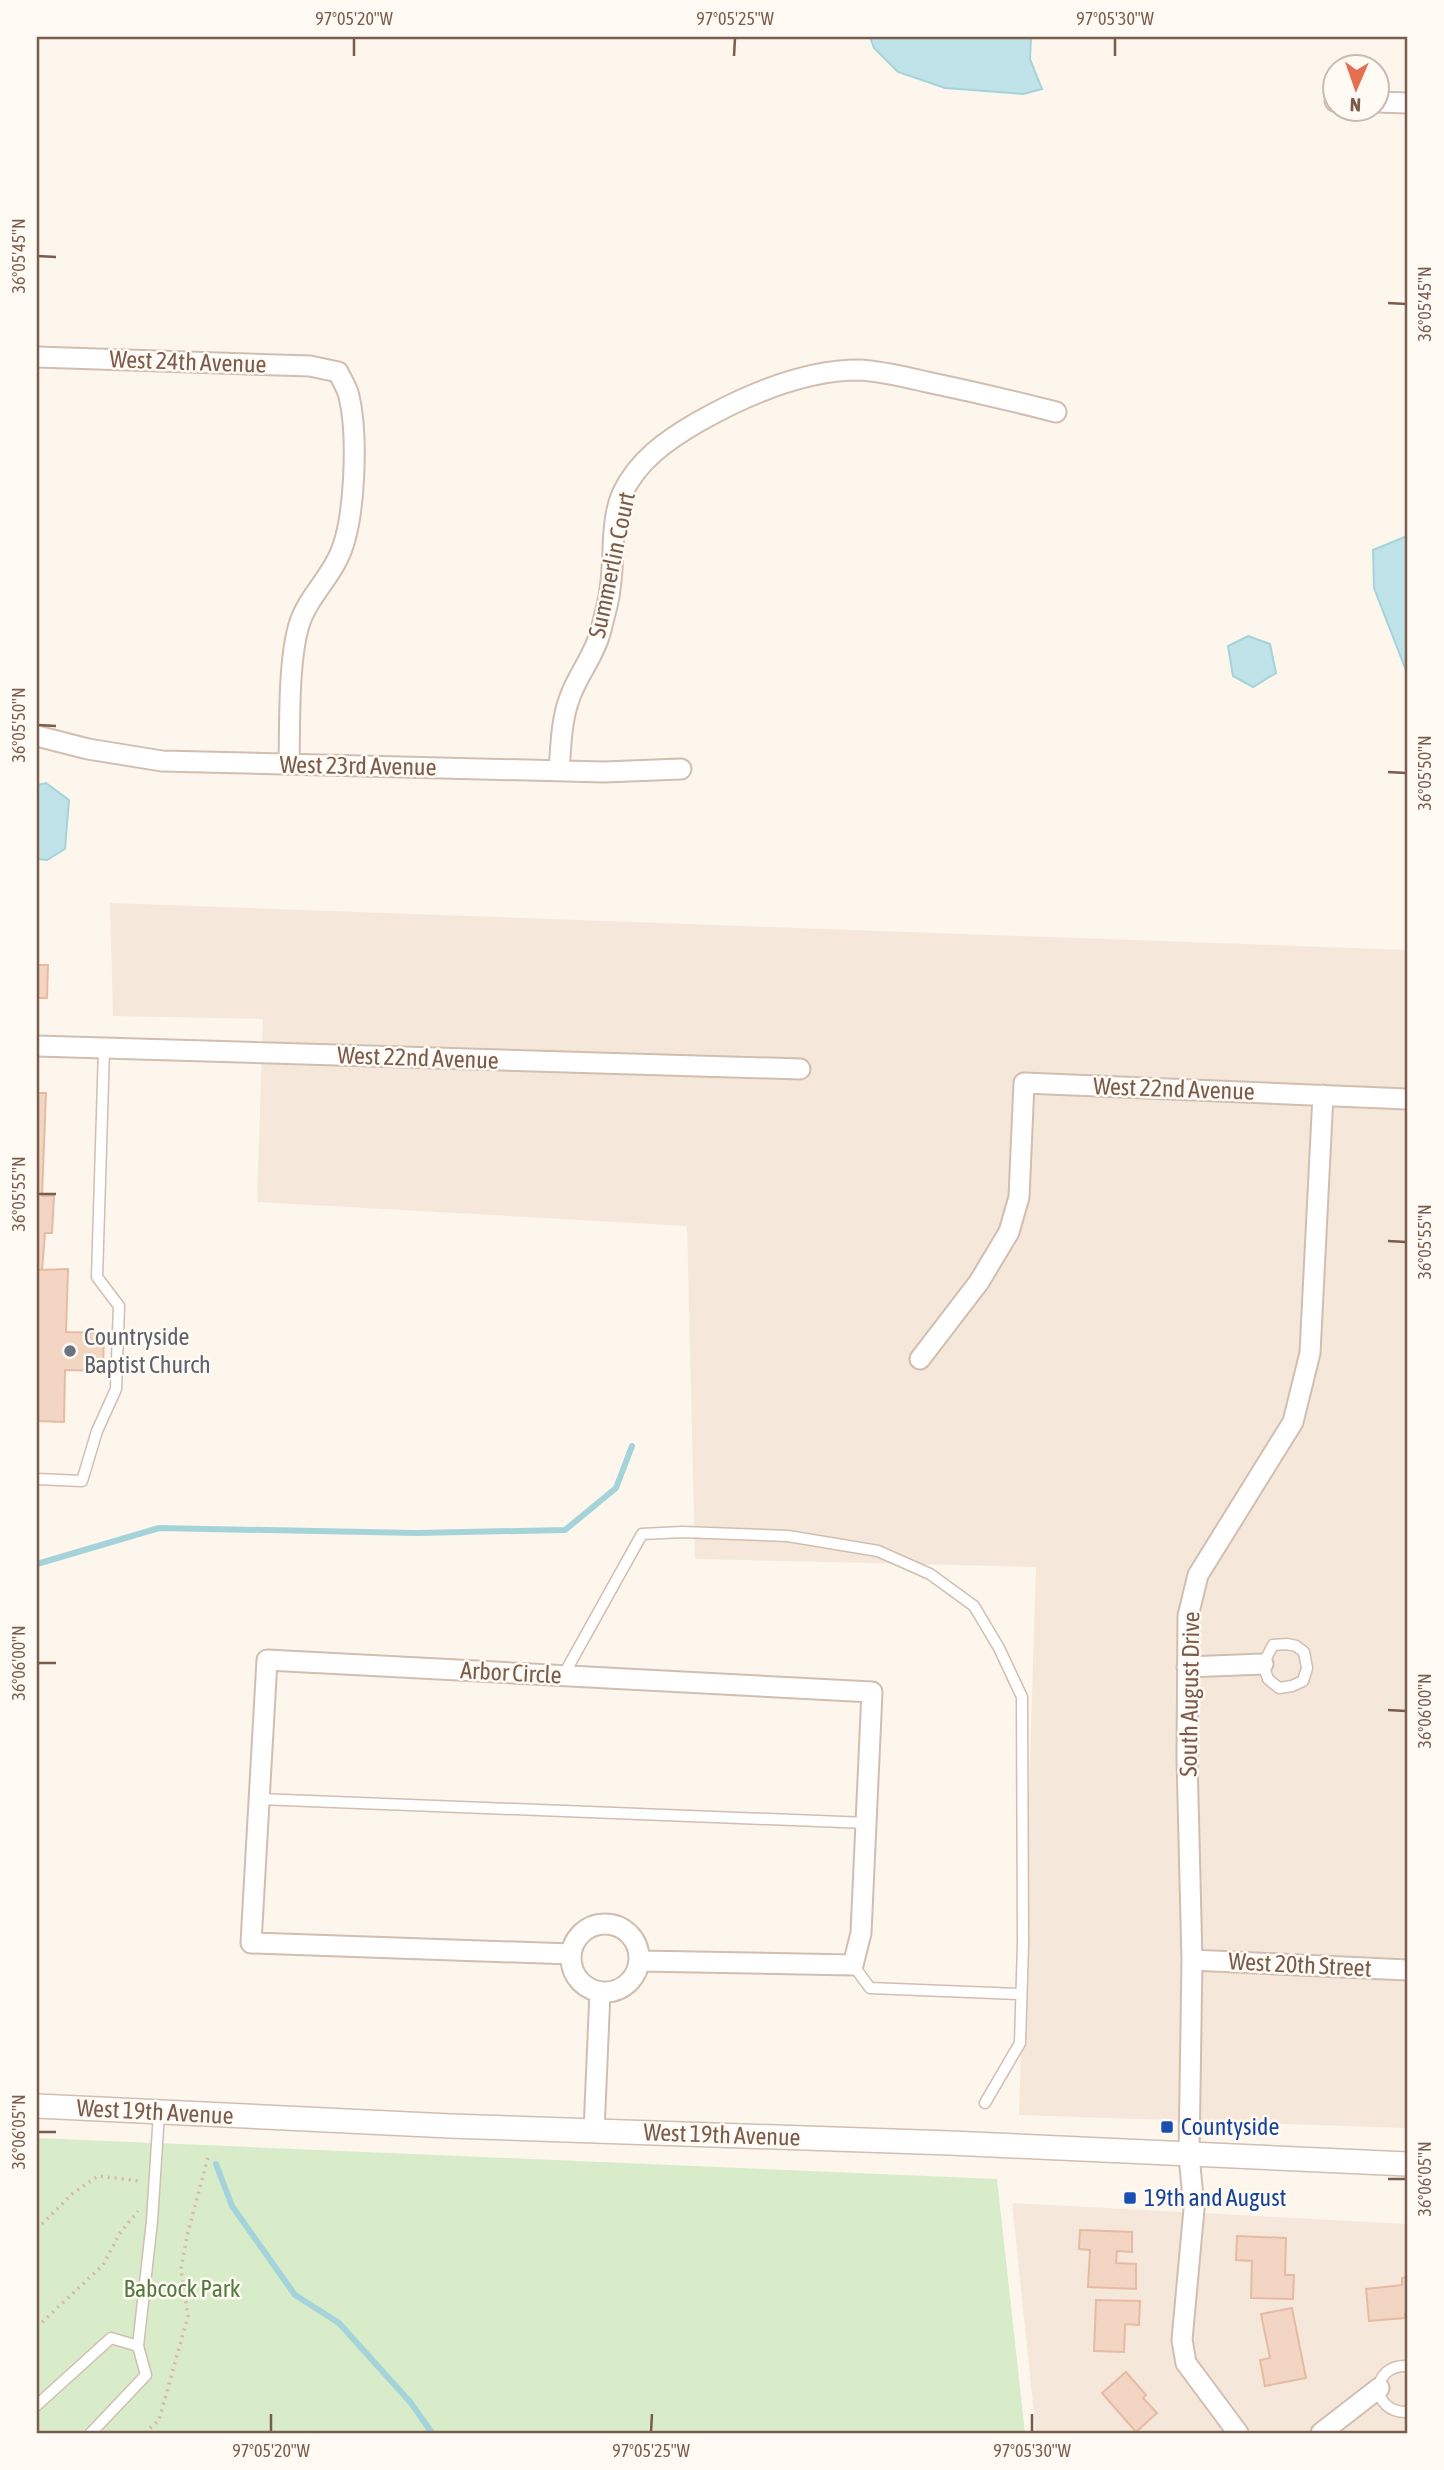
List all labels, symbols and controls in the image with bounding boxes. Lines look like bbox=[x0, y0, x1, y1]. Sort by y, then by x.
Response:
text: 97°05'20"W bbox=[315, 8, 393, 29]
text: 97°05'25"W bbox=[696, 8, 774, 29]
text: 97°05'30"W bbox=[1076, 8, 1154, 29]
north arrow bbox=[1322, 52, 1392, 122]
text: N bbox=[1349, 94, 1361, 116]
text: 36°05'45"N bbox=[8, 218, 29, 294]
text: 36°05'45"N bbox=[1414, 266, 1435, 342]
street label: West 24th Avenue bbox=[109, 345, 267, 378]
street label: Summerlin Court bbox=[583, 489, 640, 640]
text: 36°05'50"N bbox=[8, 687, 29, 763]
text: 36°05'50"N bbox=[1414, 735, 1435, 811]
street label: West 23rd Avenue bbox=[279, 751, 437, 780]
street label: West 22nd Avenue bbox=[337, 1041, 499, 1074]
street label: West 22nd Avenue bbox=[1093, 1072, 1255, 1105]
text: 36°05'55"N bbox=[8, 1156, 29, 1232]
text: 36°05'55"N bbox=[1414, 1204, 1435, 1280]
place label: Countryside Baptist Church bbox=[84, 1323, 211, 1378]
marker: Countryside Baptist Church bbox=[62, 1343, 78, 1359]
street label: South August Drive bbox=[1175, 1611, 1204, 1777]
text: 36°06'00"N bbox=[8, 1625, 29, 1701]
street label: Arbor Circle bbox=[460, 1656, 562, 1689]
text: 36°06'00"N bbox=[1414, 1673, 1435, 1749]
street label: West 20th Street bbox=[1228, 1947, 1372, 1982]
text: 36°06'05"N bbox=[8, 2094, 29, 2170]
street label: West 19th Avenue bbox=[76, 2094, 234, 2129]
place label: Countyside bbox=[1181, 2113, 1279, 2140]
street label: West 19th Avenue bbox=[643, 2118, 801, 2151]
marker: Countyside bbox=[1159, 2119, 1175, 2135]
text: 36°06'05"N bbox=[1414, 2141, 1435, 2217]
place label: 19th and August bbox=[1144, 2184, 1287, 2211]
marker: 19th and August bbox=[1122, 2190, 1138, 2206]
park label: Babcock Park bbox=[124, 2275, 241, 2302]
text: 97°05'20"W bbox=[232, 2440, 310, 2461]
text: 97°05'25"W bbox=[612, 2440, 690, 2461]
text: 97°05'30"W bbox=[993, 2440, 1071, 2461]

